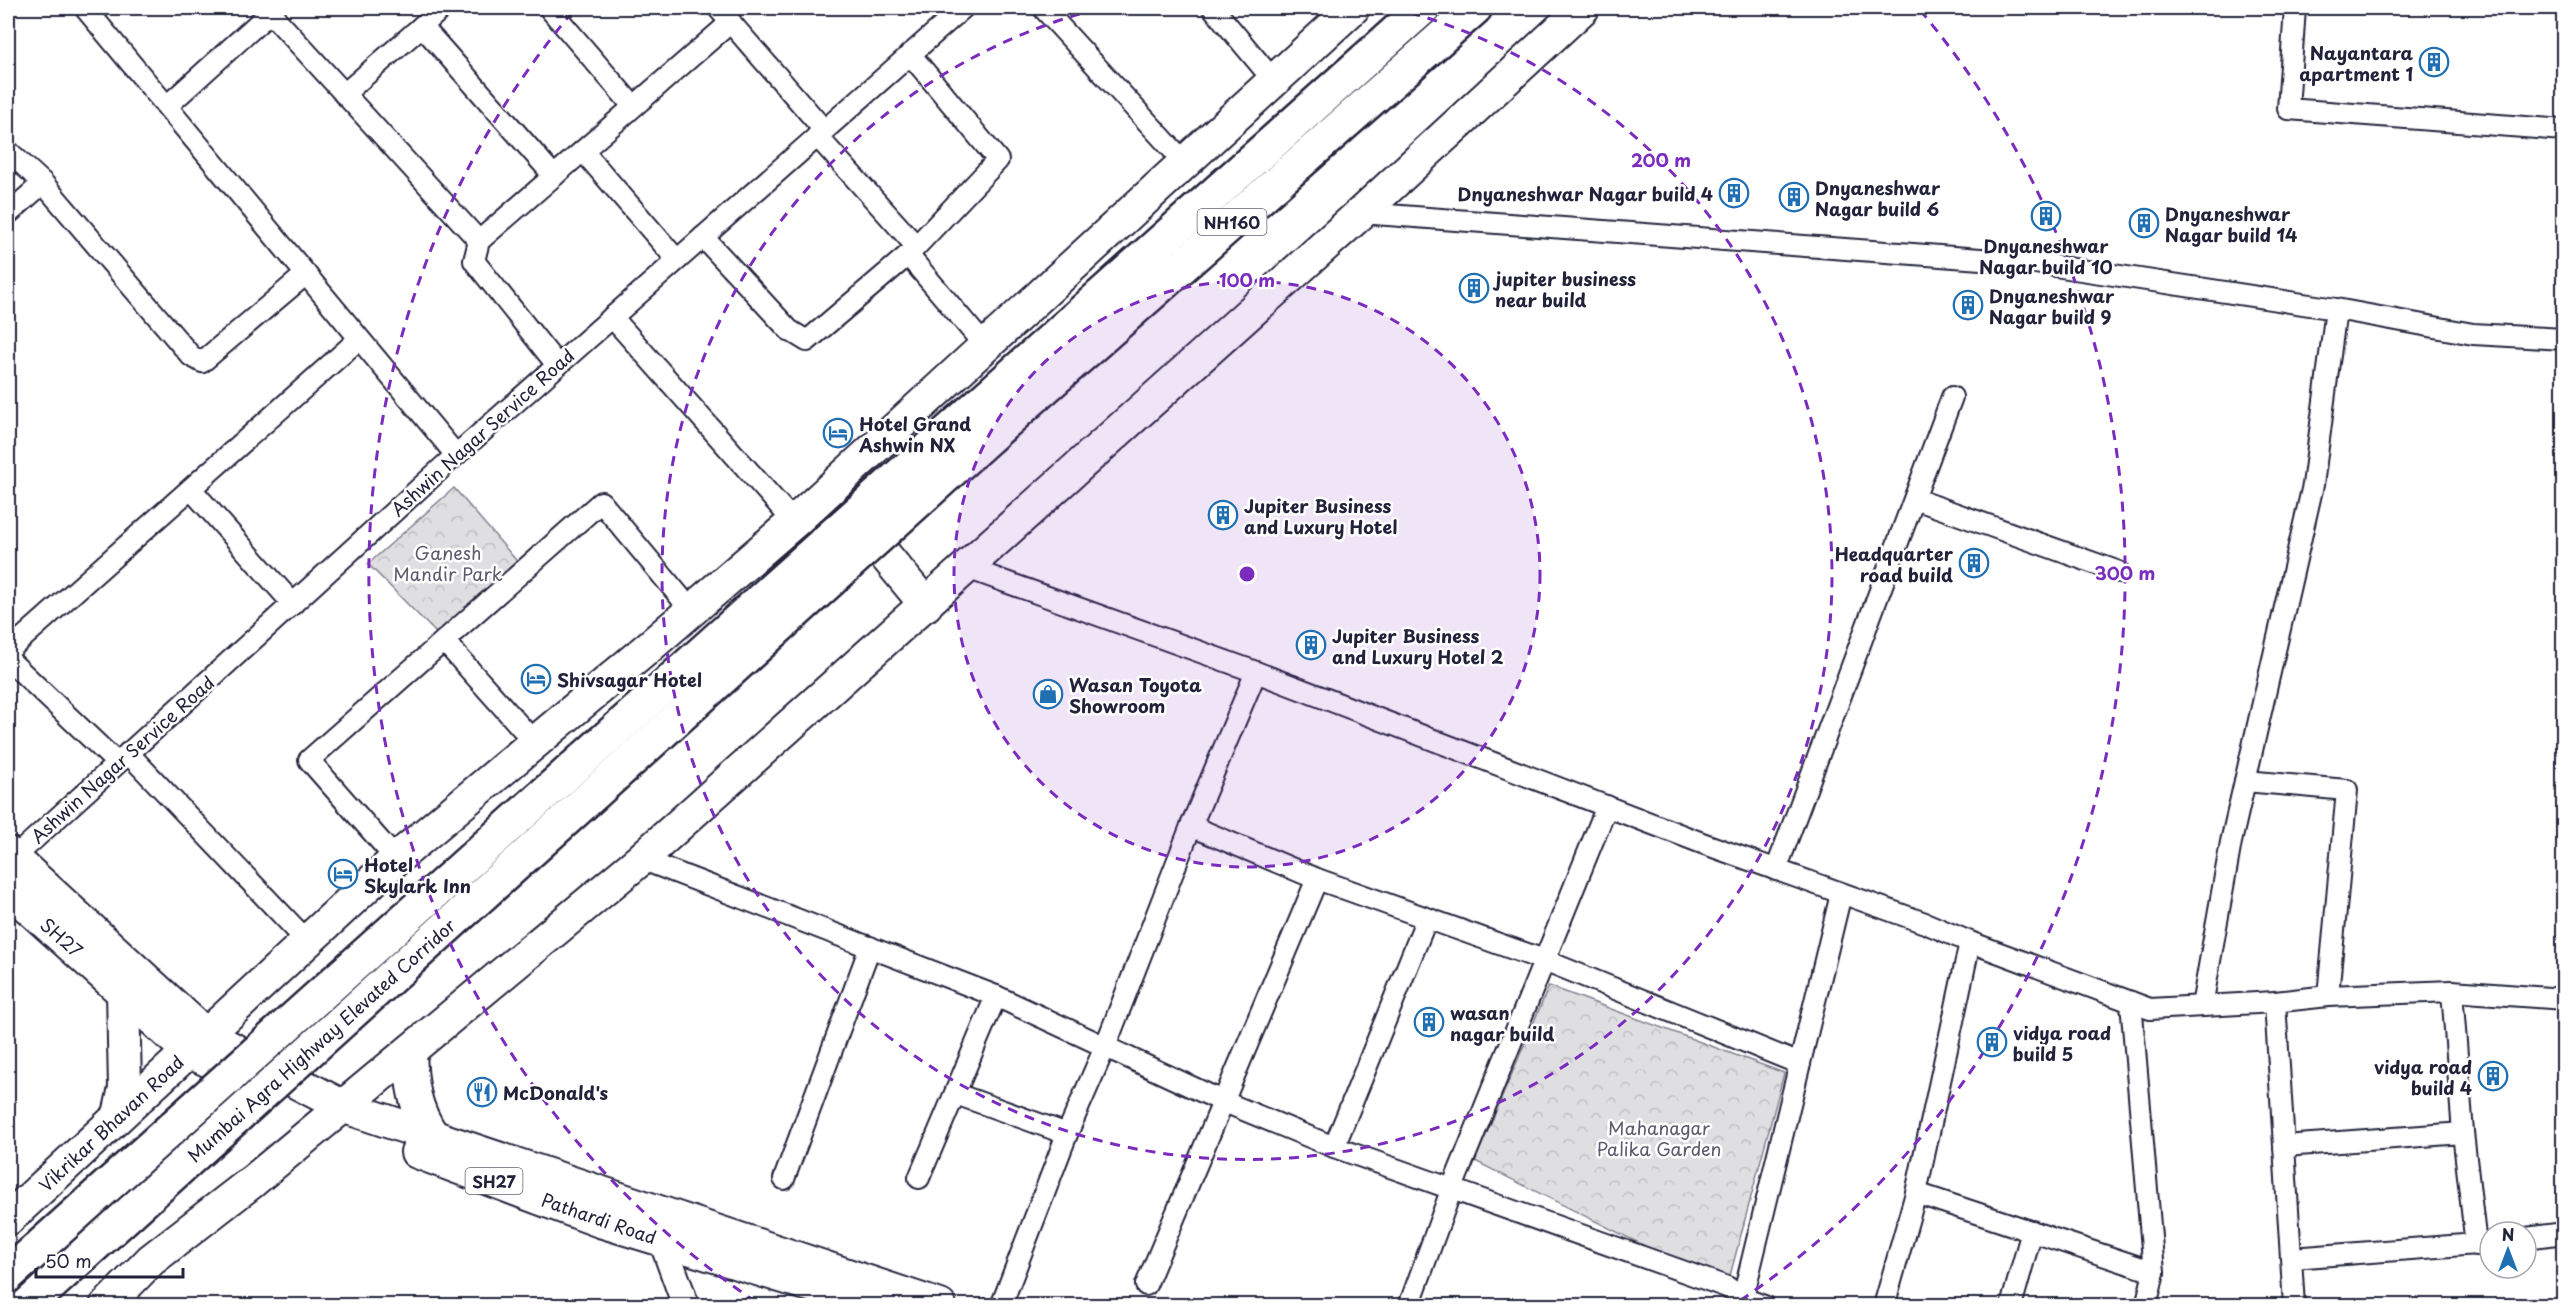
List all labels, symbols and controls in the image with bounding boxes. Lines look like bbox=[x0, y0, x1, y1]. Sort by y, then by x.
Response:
place label: Nayantara apartment 1 bbox=[2299, 39, 2413, 87]
building icon: Nayantara apartment 1 bbox=[2418, 46, 2450, 78]
text: 200 m bbox=[1631, 146, 1691, 173]
place label: Dnyaneshwar Nagar build 6 bbox=[1815, 174, 1941, 222]
building icon: Dnyaneshwar Nagar build 4 bbox=[1718, 177, 1750, 209]
place label: Dnyaneshwar Nagar build 4 bbox=[1457, 180, 1713, 207]
building icon: Dnyaneshwar Nagar build 6 bbox=[1778, 181, 1810, 213]
building icon: Dnyaneshwar Nagar build 10 bbox=[2030, 200, 2062, 232]
place label: Dnyaneshwar Nagar build 14 bbox=[2165, 200, 2297, 248]
building icon: Dnyaneshwar Nagar build 14 bbox=[2128, 207, 2160, 239]
road number: NH160 bbox=[1198, 209, 1266, 235]
place label: Dnyaneshwar Nagar build 10 bbox=[1979, 232, 2113, 280]
place label: jupiter business near build bbox=[1492, 265, 1636, 313]
text: 100 m bbox=[1219, 266, 1275, 293]
building icon: jupiter business near build bbox=[1458, 272, 1490, 304]
place label: Dnyaneshwar Nagar build 9 bbox=[1989, 282, 2115, 330]
building icon: Dnyaneshwar Nagar build 9 bbox=[1952, 289, 1984, 321]
street label: Ashwin Nagar Service Road bbox=[384, 342, 580, 522]
place label: Hotel Grand Ashwin NX bbox=[858, 410, 971, 458]
hotel icon: Hotel Grand Ashwin NX bbox=[822, 417, 854, 449]
place label: Jupiter Business and Luxury Hotel bbox=[1244, 492, 1397, 540]
building icon: Jupiter Business and Luxury Hotel bbox=[1207, 499, 1239, 531]
park label: Ganesh Mandir Park bbox=[393, 539, 503, 587]
place label: Headquarter road build bbox=[1835, 540, 1954, 588]
building icon: Headquarter road build bbox=[1958, 547, 1990, 579]
text: 300 m bbox=[2095, 559, 2155, 586]
centre of rings bbox=[1237, 564, 1257, 584]
place label: Jupiter Business and Luxury Hotel 2 bbox=[1332, 622, 1504, 670]
building icon: Jupiter Business and Luxury Hotel 2 bbox=[1295, 629, 1327, 661]
hotel icon: Shivsagar Hotel bbox=[520, 663, 552, 695]
place label: Shivsagar Hotel bbox=[557, 666, 702, 693]
street label: Ashwin Nagar Service Road bbox=[24, 669, 220, 849]
place label: Wasan Toyota Showroom bbox=[1069, 671, 1202, 719]
shop icon: Wasan Toyota Showroom bbox=[1032, 678, 1064, 710]
place label: Hotel Skylark Inn bbox=[364, 851, 471, 899]
hotel icon: Hotel Skylark Inn bbox=[327, 858, 359, 890]
street label: SH27 bbox=[35, 911, 89, 963]
street label: Mumbai Agra Highway Elevated Corridor bbox=[181, 912, 461, 1168]
place label: wasan nagar build bbox=[1450, 999, 1555, 1047]
building icon: wasan nagar build bbox=[1413, 1006, 1445, 1038]
place label: vidya road build 5 bbox=[2013, 1019, 2111, 1067]
building icon: vidya road build 5 bbox=[1976, 1026, 2008, 1058]
street label: Vikrikar Bhavan Road bbox=[32, 1048, 190, 1198]
place label: vidya road build 4 bbox=[2374, 1053, 2472, 1101]
building icon: vidya road build 4 bbox=[2477, 1060, 2509, 1092]
restaurant icon: McDonald's bbox=[466, 1076, 498, 1108]
place label: McDonald's bbox=[503, 1079, 609, 1106]
park label: Mahanagar Palika Garden bbox=[1597, 1114, 1721, 1162]
road number: SH27 bbox=[466, 1168, 522, 1194]
street label: Pathardi Road bbox=[538, 1186, 660, 1250]
north arrow bbox=[2478, 1220, 2538, 1280]
text: N bbox=[2502, 1222, 2514, 1246]
scale bar bbox=[36, 1241, 183, 1279]
text: 50 m bbox=[45, 1247, 92, 1274]

